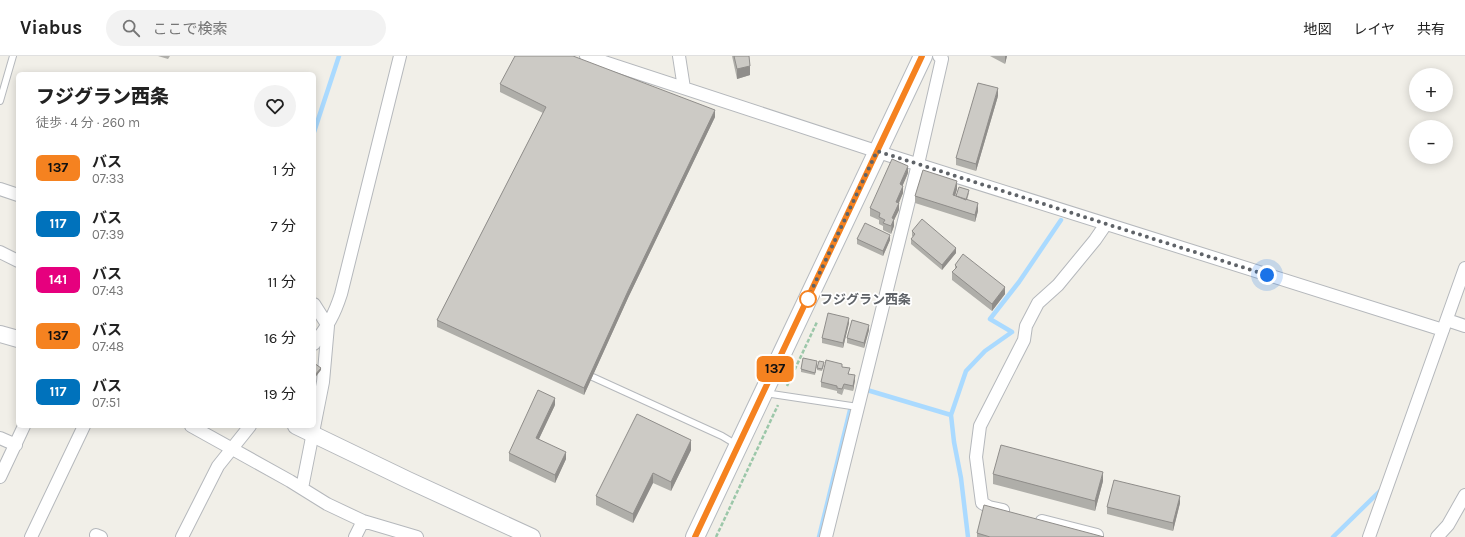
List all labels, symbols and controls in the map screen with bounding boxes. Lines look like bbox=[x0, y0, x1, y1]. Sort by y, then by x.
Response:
search box bbox=[106, 10, 386, 46]
text: Viabus bbox=[20, 17, 82, 39]
icon: search bbox=[120, 17, 142, 39]
text: ここで検索 bbox=[152, 20, 227, 38]
text: 地図 bbox=[1303, 21, 1331, 38]
text: レイヤ bbox=[1353, 21, 1395, 38]
text: 共有 bbox=[1417, 21, 1445, 38]
map controls bbox=[1409, 68, 1453, 164]
button: + bbox=[1409, 68, 1453, 112]
button: heart bbox=[254, 85, 296, 127]
text: フジグラン西条 bbox=[36, 86, 169, 108]
text: 徒歩 · 4 分 · 260 m bbox=[36, 115, 140, 130]
button: − bbox=[1409, 120, 1453, 164]
text: バス bbox=[92, 153, 122, 171]
text: 137 bbox=[48, 159, 68, 176]
text: 1 分 bbox=[272, 161, 296, 179]
text: 07:33 bbox=[92, 171, 124, 186]
text: バス bbox=[92, 209, 122, 227]
text: 117 bbox=[50, 215, 66, 232]
text: 7 分 bbox=[270, 217, 296, 235]
text: 07:39 bbox=[92, 227, 124, 242]
text: バス bbox=[92, 265, 122, 283]
your location bbox=[1257, 265, 1277, 285]
text: 141 bbox=[49, 271, 67, 288]
text: 11 分 bbox=[268, 273, 296, 291]
text: 07:43 bbox=[92, 283, 124, 298]
marker: フジグラン西条 bbox=[799, 290, 817, 308]
place label: フジグラン西条 bbox=[820, 292, 911, 307]
text: バス bbox=[92, 321, 122, 339]
text: 137 bbox=[48, 327, 68, 344]
text: 16 分 bbox=[264, 329, 296, 347]
text: 07:48 bbox=[92, 339, 124, 354]
line badge: 137 bbox=[752, 356, 798, 382]
text: 137 bbox=[765, 360, 785, 377]
text: バス bbox=[92, 377, 122, 395]
text: 117 bbox=[50, 383, 66, 400]
text: 19 分 bbox=[264, 385, 296, 403]
text: 07:51 bbox=[92, 395, 120, 410]

